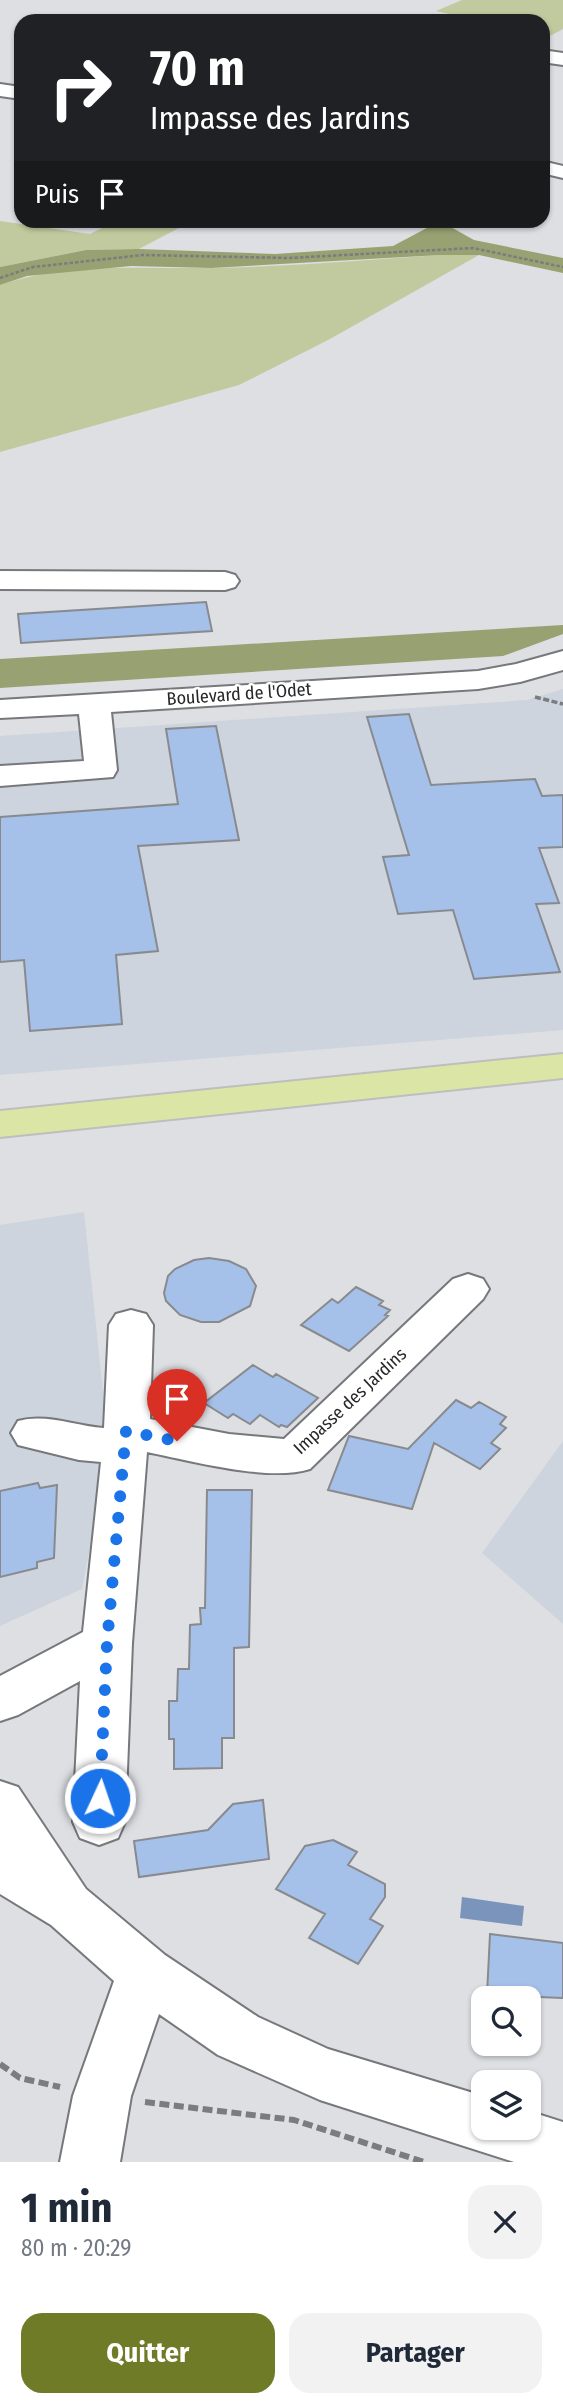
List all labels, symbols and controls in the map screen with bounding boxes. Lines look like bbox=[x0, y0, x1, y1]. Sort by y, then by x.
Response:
text: 70 m bbox=[150, 39, 245, 98]
icon: right bbox=[35, 42, 126, 133]
text: Impasse des Jardins bbox=[150, 99, 410, 137]
icon: arrive bbox=[93, 175, 131, 213]
text: Puis bbox=[35, 179, 79, 210]
street label: Boulevard de l'Odet bbox=[166, 678, 312, 710]
street label: Impasse des Jardins bbox=[289, 1343, 411, 1459]
pin bbox=[147, 1369, 207, 1441]
icon: arrive bbox=[158, 1380, 196, 1418]
position arrow bbox=[63, 1761, 137, 1835]
map controls bbox=[471, 1986, 541, 2140]
button: search bbox=[471, 1986, 541, 2056]
button: layers bbox=[471, 2070, 541, 2140]
text: 1 min bbox=[21, 2183, 112, 2233]
button: close bbox=[468, 2185, 542, 2259]
text: 80 m · 20:29 bbox=[21, 2234, 131, 2262]
button: Quitter bbox=[21, 2313, 275, 2393]
button: Partager bbox=[289, 2313, 542, 2393]

